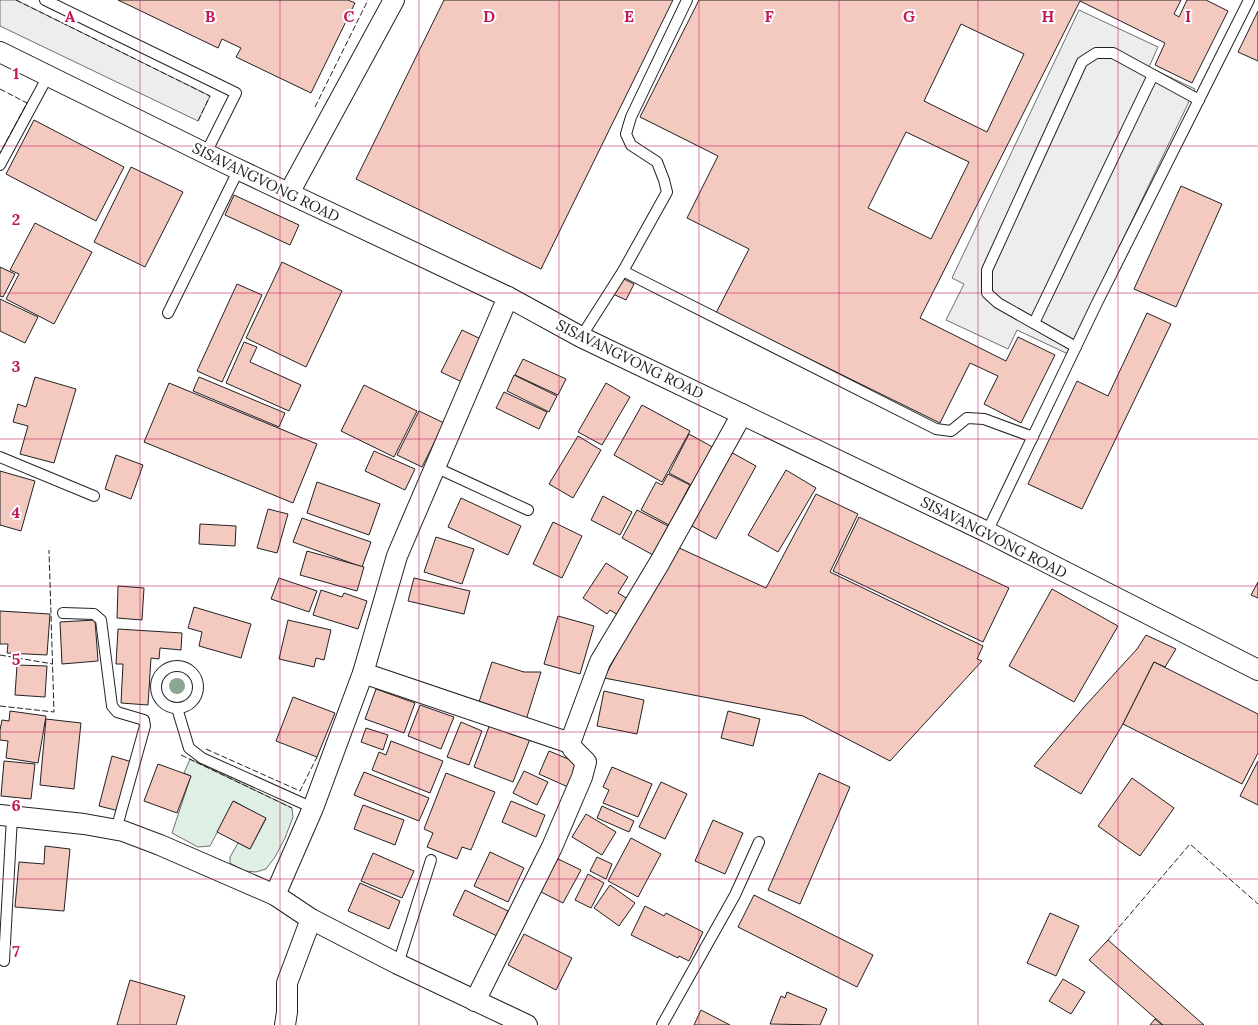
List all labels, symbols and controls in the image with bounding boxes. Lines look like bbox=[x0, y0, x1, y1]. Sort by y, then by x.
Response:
text: A bbox=[65, 6, 76, 26]
text: B bbox=[205, 6, 216, 26]
text: C bbox=[343, 6, 355, 26]
text: D bbox=[483, 6, 495, 26]
text: E bbox=[624, 6, 634, 26]
text: F bbox=[764, 6, 774, 26]
text: G bbox=[903, 6, 915, 26]
text: H bbox=[1042, 6, 1055, 26]
text: I bbox=[1185, 6, 1191, 26]
text: 1 bbox=[13, 63, 19, 83]
street label: SISAVANGVONG ROAD bbox=[189, 138, 343, 226]
text: 2 bbox=[12, 209, 20, 229]
street label: SISAVANGVONG ROAD bbox=[553, 315, 707, 403]
text: 3 bbox=[12, 356, 21, 376]
street label: SISAVANGVONG ROAD bbox=[918, 492, 1070, 582]
text: 4 bbox=[12, 502, 21, 522]
text: 5 bbox=[12, 649, 21, 669]
text: 6 bbox=[11, 795, 21, 815]
text: 7 bbox=[12, 941, 20, 961]

